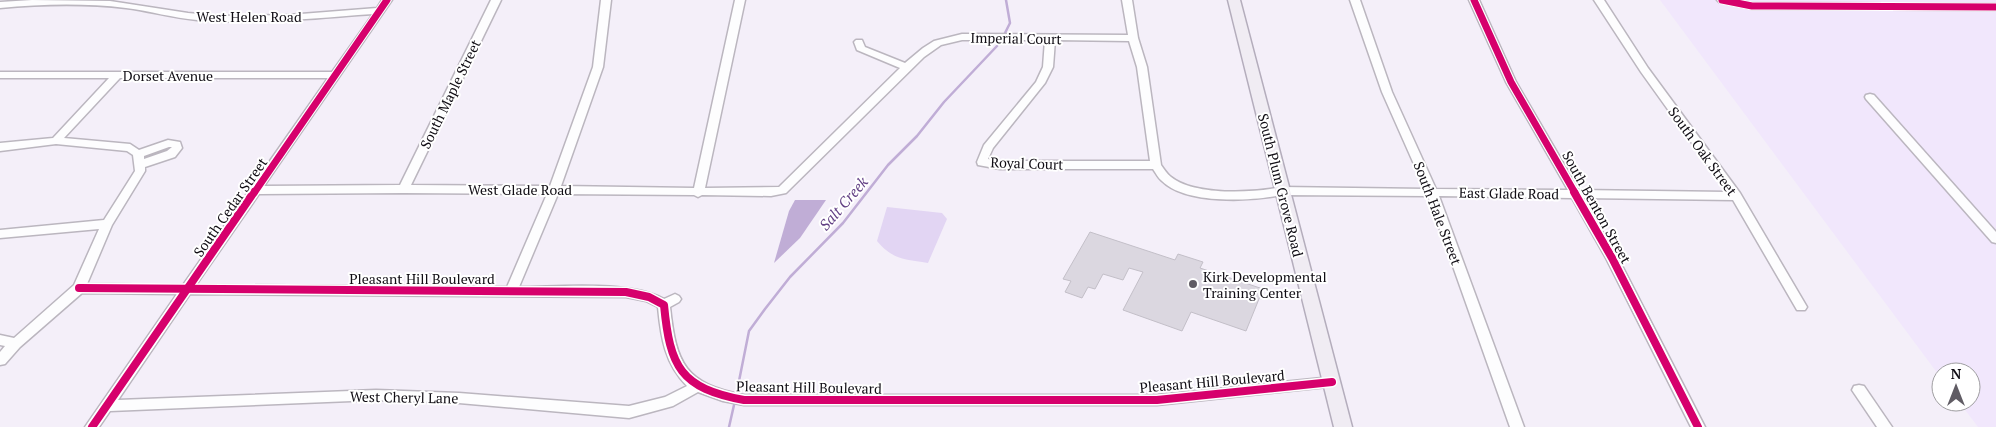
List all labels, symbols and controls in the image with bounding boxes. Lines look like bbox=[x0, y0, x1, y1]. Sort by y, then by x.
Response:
street label: West Helen Road bbox=[196, 7, 302, 26]
street label: Imperial Court bbox=[970, 28, 1063, 48]
street label: South Maple Street bbox=[415, 36, 485, 152]
street label: Dorset Avenue bbox=[123, 66, 213, 85]
street label: South Oak Street bbox=[1664, 103, 1742, 200]
street label: South Plum Grove Road bbox=[1254, 111, 1308, 259]
street label: South Benton Street bbox=[1558, 147, 1636, 267]
street label: Royal Court bbox=[990, 152, 1065, 174]
street label: South Cedar Street bbox=[189, 153, 272, 260]
street label: South Hale Street bbox=[1410, 159, 1467, 268]
water label: Salt Creek bbox=[814, 171, 872, 234]
street label: West Glade Road bbox=[468, 180, 572, 199]
street label: East Glade Road bbox=[1459, 183, 1560, 203]
place label: Kirk Developmental Training Center bbox=[1203, 267, 1327, 302]
street label: Pleasant Hill Boulevard bbox=[349, 269, 495, 288]
marker: Kirk Developmental Training Center bbox=[1187, 278, 1199, 290]
north arrow bbox=[1931, 362, 1981, 412]
text: N bbox=[1951, 364, 1962, 383]
street label: Pleasant Hill Boulevard bbox=[1139, 365, 1286, 397]
street label: Pleasant Hill Boulevard bbox=[736, 376, 882, 398]
street label: West Cheryl Lane bbox=[350, 387, 458, 407]

